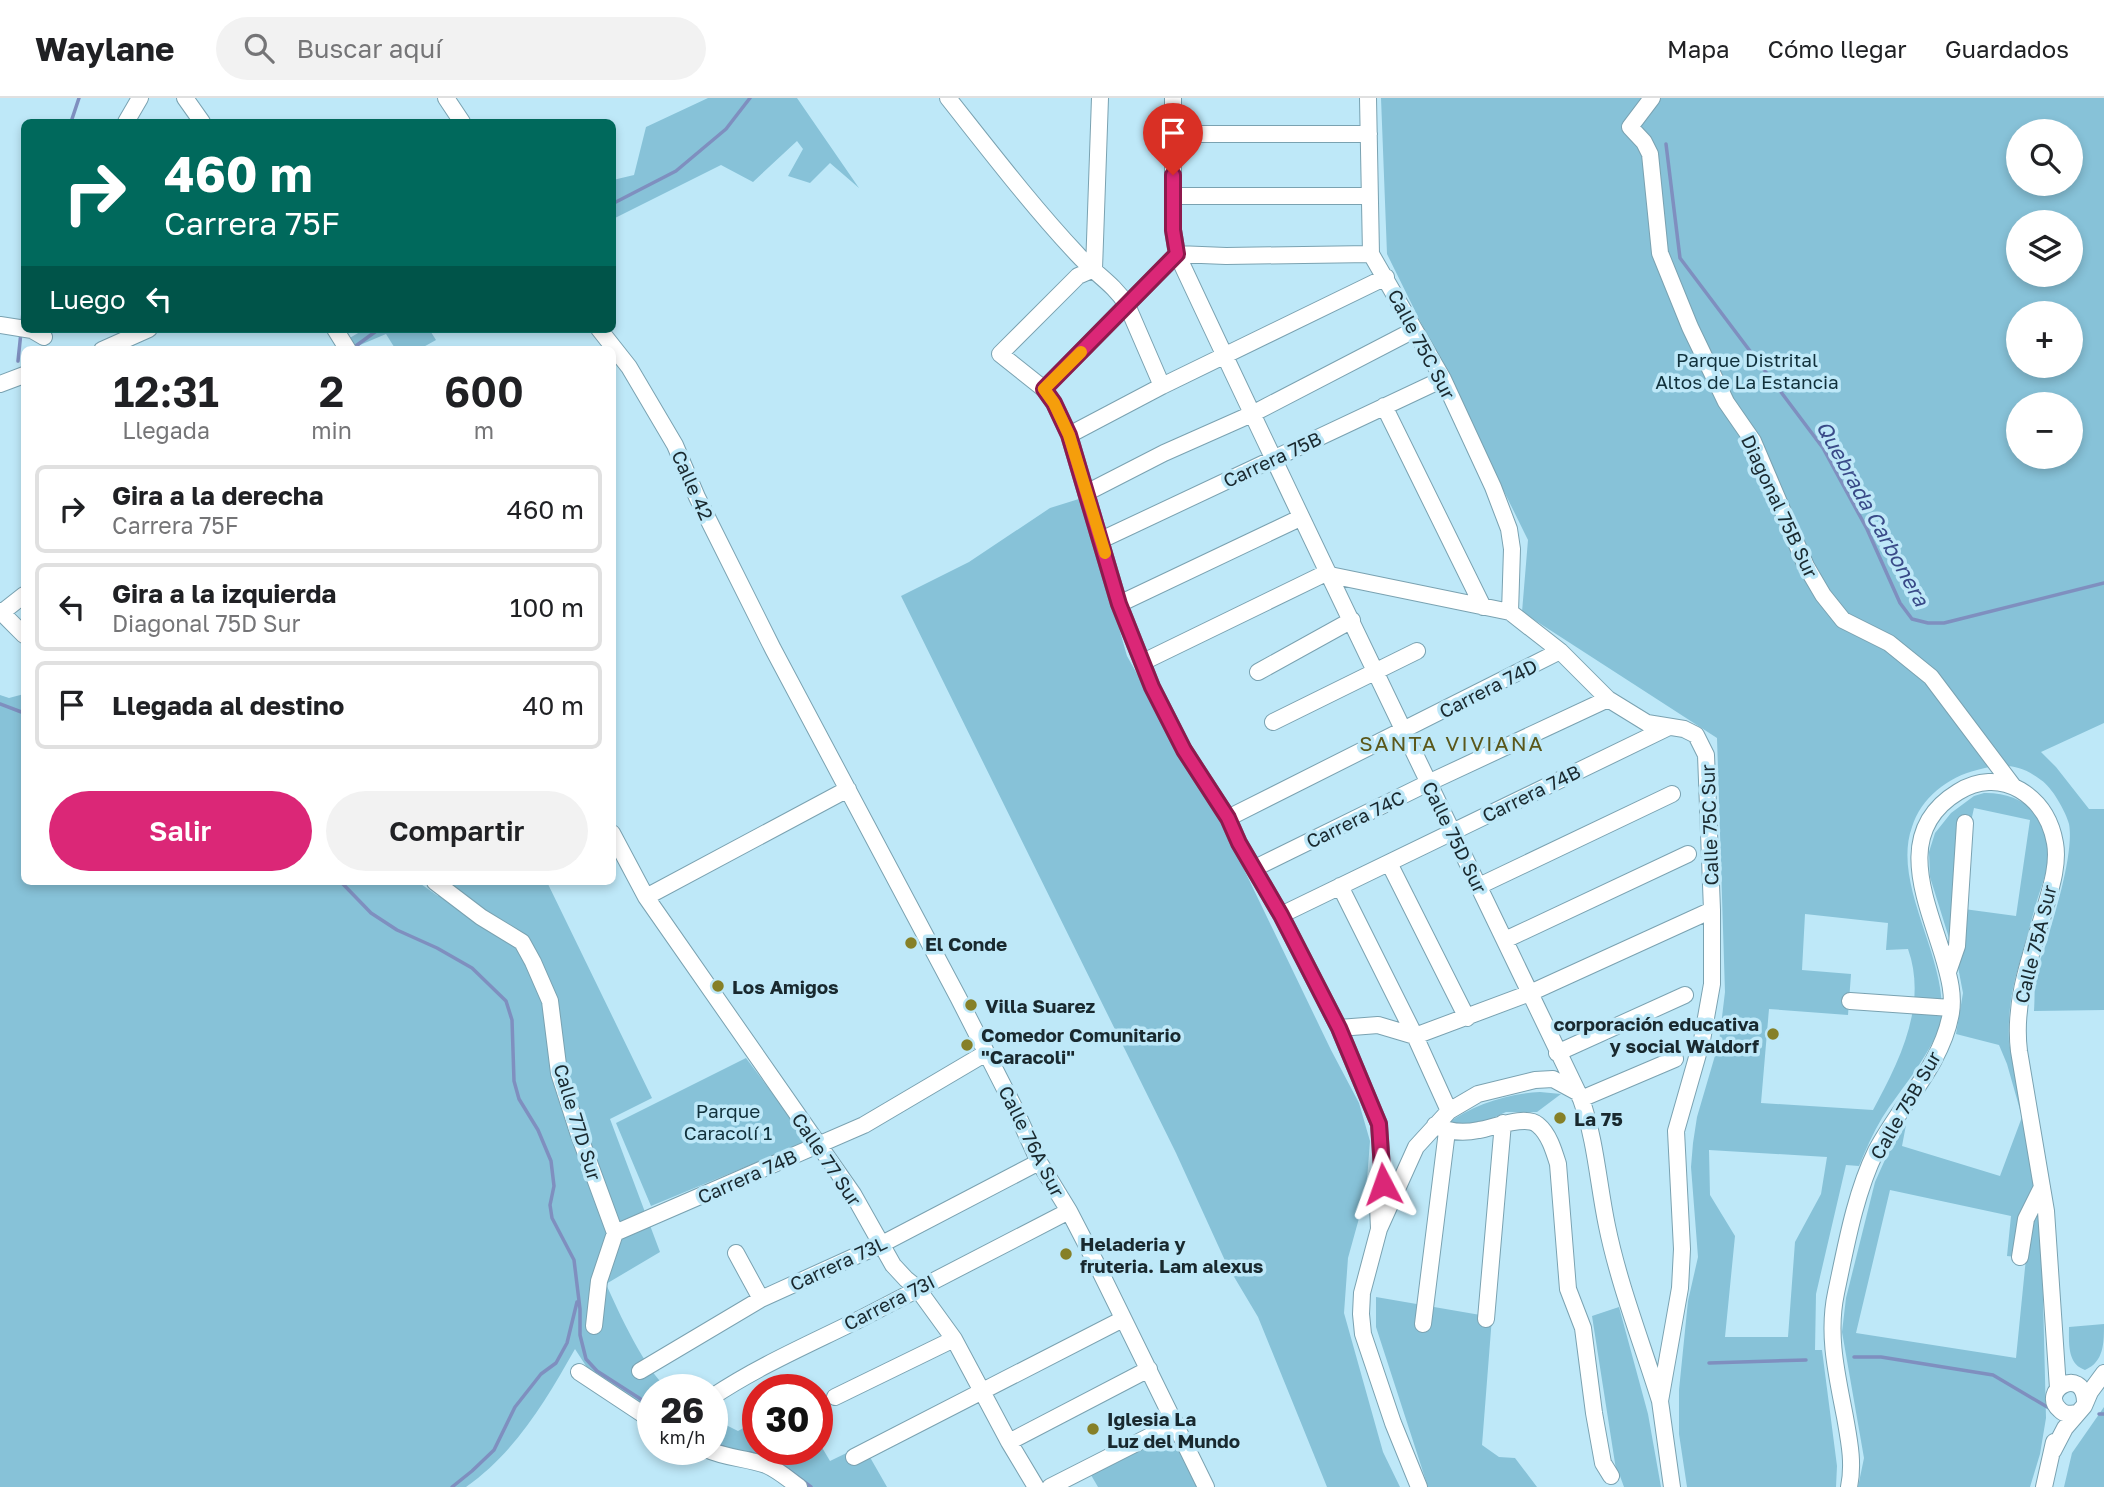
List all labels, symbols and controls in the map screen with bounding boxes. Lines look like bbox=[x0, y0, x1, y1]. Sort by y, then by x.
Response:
search box bbox=[216, 17, 706, 80]
text: Waylane bbox=[35, 29, 174, 68]
icon: search bbox=[240, 29, 278, 67]
text: Buscar aquí bbox=[296, 33, 442, 64]
text: Mapa bbox=[1667, 34, 1730, 63]
text: Cómo llegar bbox=[1768, 34, 1907, 63]
text: Guardados bbox=[1945, 34, 2069, 63]
pin bbox=[1143, 103, 1203, 175]
icon: arrive bbox=[1154, 114, 1192, 152]
map controls bbox=[2006, 119, 2083, 469]
button: search bbox=[2006, 119, 2083, 196]
text: 460 m bbox=[164, 144, 313, 203]
icon: right bbox=[49, 147, 140, 238]
text: Carrera 75F bbox=[164, 204, 340, 242]
button: layers bbox=[2006, 210, 2083, 287]
icon: left bbox=[140, 280, 178, 318]
text: Luego bbox=[49, 284, 126, 315]
street label: Calle 75C Sur bbox=[1383, 285, 1461, 403]
button: + bbox=[2006, 301, 2083, 378]
park label: Parque Distrital Altos de La Estancia bbox=[1655, 348, 1839, 393]
text: 12:31 bbox=[113, 366, 219, 416]
text: 2 bbox=[319, 366, 344, 416]
text: 600 bbox=[444, 366, 524, 416]
button: − bbox=[2006, 392, 2083, 469]
text: Llegada bbox=[122, 416, 210, 444]
text: min bbox=[311, 416, 352, 444]
text: m bbox=[474, 416, 494, 444]
water label: Quebrada Carbonera bbox=[1811, 416, 1935, 611]
street label: Carrera 75B bbox=[1219, 426, 1325, 492]
street label: Diagonal 75B Sur bbox=[1737, 431, 1823, 582]
street label: Calle 42 bbox=[667, 447, 719, 523]
text: Gira a la derecha bbox=[112, 480, 324, 511]
icon: right bbox=[53, 490, 91, 528]
text: 460 m bbox=[507, 494, 584, 525]
text: Carrera 75F bbox=[112, 511, 238, 539]
text: Gira a la izquierda bbox=[112, 578, 336, 609]
icon: left bbox=[53, 588, 91, 626]
text: 100 m bbox=[510, 592, 584, 623]
text: Diagonal 75D Sur bbox=[112, 609, 300, 637]
street label: Carrera 74D bbox=[1435, 653, 1541, 723]
icon: arrive bbox=[53, 686, 91, 724]
text: Llegada al destino bbox=[112, 690, 344, 721]
text: 40 m bbox=[523, 690, 584, 721]
district label: SANTA VIVIANA bbox=[1359, 730, 1545, 756]
street label: Carrera 74B bbox=[1478, 759, 1584, 827]
street label: Calle 75C Sur bbox=[1695, 763, 1723, 886]
street label: Calle 75D Sur bbox=[1418, 777, 1492, 897]
street label: Carrera 74C bbox=[1302, 785, 1408, 853]
button: Salir bbox=[49, 791, 312, 871]
button: Compartir bbox=[326, 791, 588, 871]
street label: Calle 75A Sur bbox=[2009, 882, 2061, 1006]
place label: El Conde bbox=[925, 932, 1007, 955]
marker: El Conde bbox=[903, 935, 919, 951]
place label: Los Amigos bbox=[732, 975, 839, 998]
marker: Los Amigos bbox=[710, 978, 726, 994]
place label: Villa Suarez bbox=[985, 994, 1095, 1017]
marker: Villa Suarez bbox=[963, 997, 979, 1013]
place label: corporación educativa y social Waldorf bbox=[1554, 1012, 1759, 1057]
place label: Comedor Comunitario "Caracoli" bbox=[981, 1023, 1181, 1068]
marker: corporación educativa y social Waldorf bbox=[1765, 1026, 1781, 1042]
marker: Comedor Comunitario "Caracoli" bbox=[959, 1037, 975, 1053]
street label: Calle 75B Sur bbox=[1865, 1046, 1946, 1163]
street label: Calle 77D Sur bbox=[549, 1061, 607, 1184]
street label: Calle 76A Sur bbox=[994, 1082, 1070, 1201]
park label: Parque Caracolí 1 bbox=[684, 1099, 772, 1144]
place label: La 75 bbox=[1574, 1107, 1623, 1130]
street label: Calle 77 Sur bbox=[787, 1108, 867, 1210]
marker: La 75 bbox=[1552, 1110, 1568, 1126]
street label: Carrera 74B bbox=[694, 1144, 800, 1208]
position arrow bbox=[1346, 1147, 1420, 1221]
street label: Carrera 73L bbox=[786, 1231, 890, 1295]
place label: Heladeria y fruteria. Lam alexus bbox=[1080, 1232, 1264, 1277]
marker: Heladeria y fruteria. Lam alexus bbox=[1058, 1246, 1074, 1262]
street label: Carrera 73I bbox=[840, 1269, 938, 1335]
speed limit sign: 30 bbox=[742, 1374, 833, 1465]
text: 26 bbox=[661, 1389, 704, 1431]
place label: Iglesia La Luz del Mundo bbox=[1107, 1407, 1240, 1452]
marker: Iglesia La Luz del Mundo bbox=[1085, 1421, 1101, 1437]
text: km/h bbox=[660, 1426, 705, 1448]

